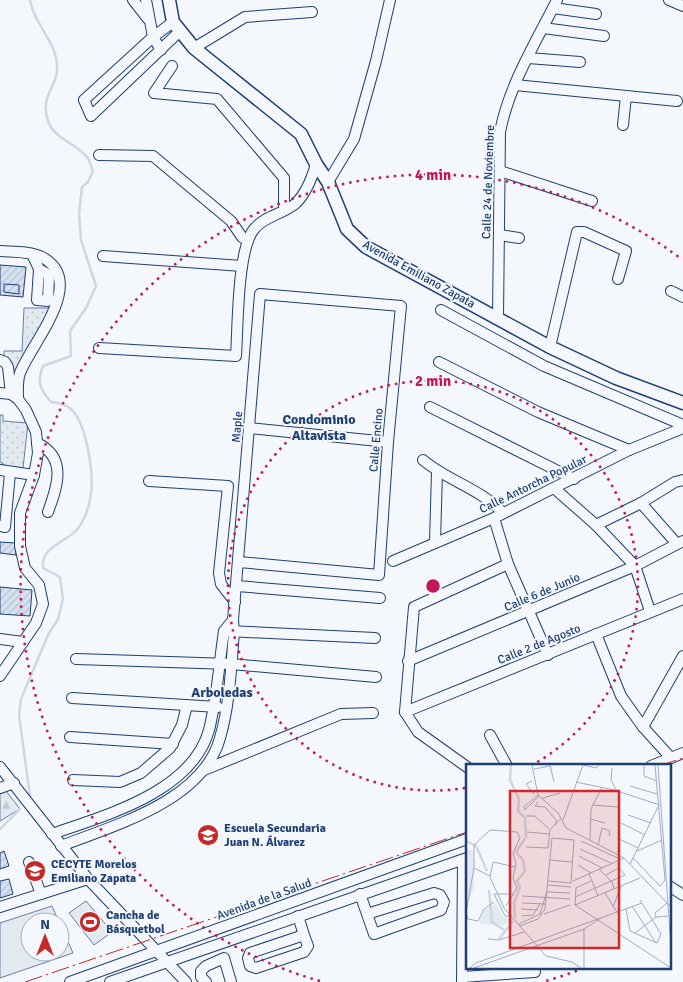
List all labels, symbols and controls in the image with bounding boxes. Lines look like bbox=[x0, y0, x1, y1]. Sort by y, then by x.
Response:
street label: Calle 24 de Noviembre bbox=[479, 125, 498, 239]
text: 4 min bbox=[415, 166, 451, 184]
street label: Avenida Emiliano Zapata bbox=[360, 237, 478, 312]
text: 2 min bbox=[415, 372, 451, 390]
street label: Calle Encino bbox=[366, 408, 387, 473]
street label: Maple bbox=[229, 411, 246, 443]
district label: Condominio Altavista bbox=[283, 411, 355, 444]
street label: Calle Antorcha Popular bbox=[477, 452, 590, 517]
street label: Calle 6 de Junio bbox=[502, 570, 582, 615]
centre of rings bbox=[424, 577, 442, 595]
street label: Calle 2 de Agosto bbox=[495, 621, 583, 668]
district label: Arboledas bbox=[191, 684, 253, 701]
inset map bbox=[466, 764, 670, 970]
place label: Escuela Secundaria Juan N. Álvarez bbox=[224, 821, 326, 850]
school or university icon: Escuela Secundaria Juan N. Álvarez bbox=[196, 823, 220, 847]
place label: CECYTE Morelos Emiliano Zapata bbox=[51, 857, 137, 886]
school or university icon: CECYTE Morelos Emiliano Zapata bbox=[23, 859, 47, 883]
street label: Avenida de la Salud bbox=[215, 875, 314, 924]
place label: Cancha de Básquetbol bbox=[106, 908, 165, 937]
sports icon: Cancha de Básquetbol bbox=[78, 910, 102, 934]
north arrow bbox=[20, 912, 70, 962]
text: N bbox=[40, 916, 50, 933]

